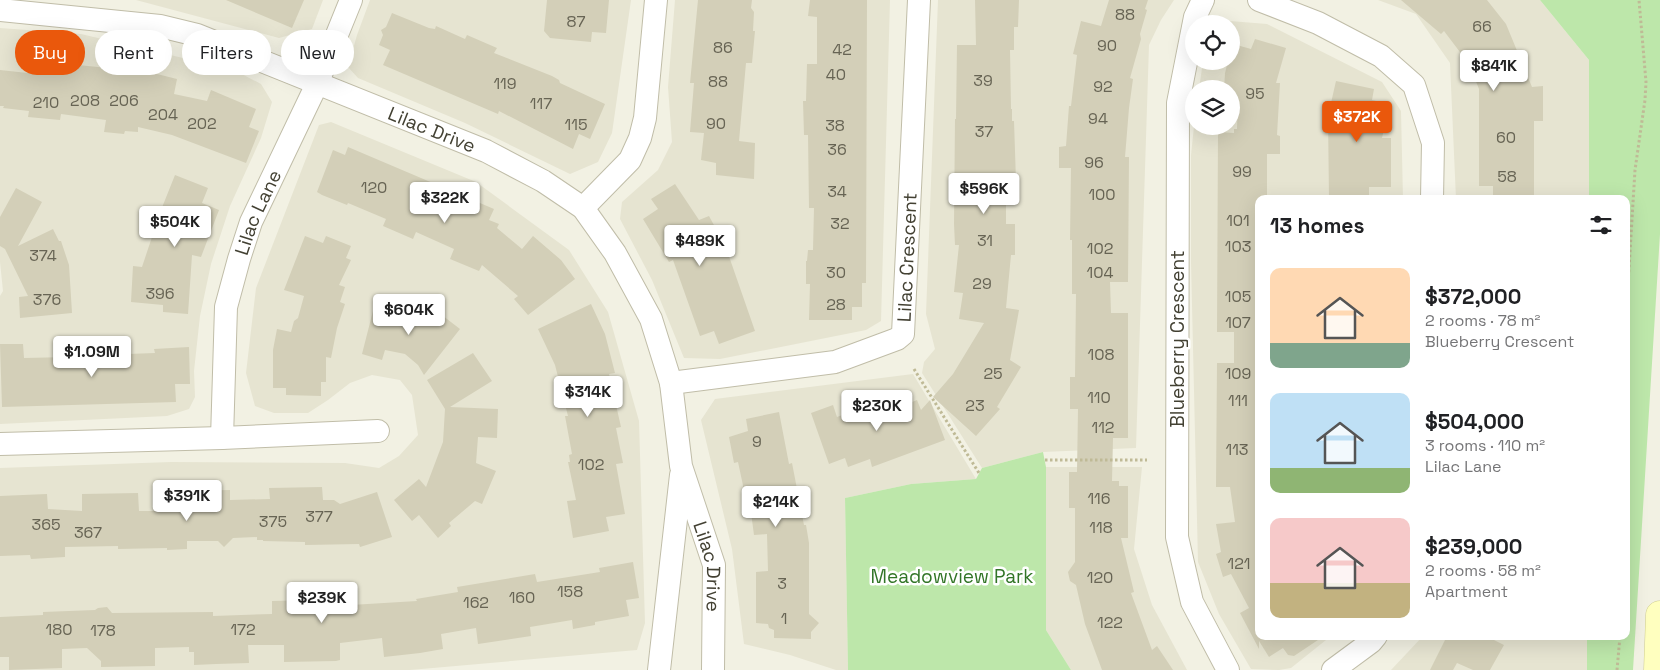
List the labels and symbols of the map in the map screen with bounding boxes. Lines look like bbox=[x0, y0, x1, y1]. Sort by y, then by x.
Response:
house number: 88 bbox=[1115, 4, 1135, 25]
house number: 87 bbox=[567, 11, 585, 32]
house number: 66 bbox=[1472, 16, 1492, 37]
house number: 90 bbox=[1097, 35, 1117, 56]
house number: 86 bbox=[713, 37, 733, 58]
house number: 42 bbox=[832, 39, 852, 60]
pin: $841K bbox=[1459, 49, 1529, 92]
house number: 40 bbox=[826, 64, 846, 85]
house number: 39 bbox=[973, 70, 993, 91]
house number: 88 bbox=[708, 71, 728, 92]
house number: 119 bbox=[493, 73, 517, 94]
house number: 92 bbox=[1093, 76, 1113, 97]
house number: 95 bbox=[1245, 83, 1265, 104]
house number: 208 bbox=[70, 90, 100, 111]
house number: 206 bbox=[109, 90, 139, 111]
house number: 210 bbox=[33, 92, 59, 113]
house number: 117 bbox=[530, 93, 552, 114]
pin: $372K bbox=[1322, 100, 1392, 143]
street label: Lilac Drive bbox=[384, 101, 479, 159]
house number: 204 bbox=[148, 104, 178, 125]
house number: 94 bbox=[1088, 108, 1108, 129]
house number: 202 bbox=[187, 113, 217, 134]
house number: 90 bbox=[706, 113, 726, 134]
house number: 115 bbox=[565, 114, 587, 135]
house number: 38 bbox=[825, 115, 845, 136]
house number: 37 bbox=[975, 121, 993, 142]
house number: 60 bbox=[1496, 127, 1516, 148]
house number: 36 bbox=[827, 139, 847, 160]
house number: 96 bbox=[1084, 152, 1104, 173]
house number: 99 bbox=[1232, 161, 1252, 182]
street label: Lilac Lane bbox=[229, 166, 287, 258]
house number: 58 bbox=[1497, 166, 1517, 187]
pin: $596K bbox=[949, 172, 1019, 215]
house number: 120 bbox=[361, 177, 387, 198]
house number: 34 bbox=[827, 181, 847, 202]
pin: $322K bbox=[410, 182, 480, 224]
house number: 100 bbox=[1088, 184, 1116, 205]
street label: Lilac Crescent bbox=[892, 192, 923, 323]
pin: $504K bbox=[140, 206, 210, 248]
house number: 101 bbox=[1226, 210, 1250, 231]
house number: 32 bbox=[830, 213, 850, 234]
pin: $489K bbox=[665, 224, 735, 267]
house number: 31 bbox=[977, 230, 993, 251]
house number: 103 bbox=[1225, 236, 1251, 257]
house number: 102 bbox=[1087, 238, 1113, 259]
house number: 374 bbox=[29, 245, 57, 266]
street label: Blueberry Crescent bbox=[1165, 250, 1190, 428]
house number: 30 bbox=[826, 262, 846, 283]
house number: 104 bbox=[1087, 262, 1113, 283]
house number: 29 bbox=[972, 273, 992, 294]
house number: 396 bbox=[145, 283, 175, 304]
house number: 105 bbox=[1225, 286, 1251, 307]
house number: 376 bbox=[33, 289, 61, 310]
pin: $604K bbox=[374, 294, 444, 336]
house number: 28 bbox=[826, 294, 846, 315]
house number: 107 bbox=[1225, 312, 1251, 333]
pin: $1.09M bbox=[51, 336, 133, 378]
house number: 108 bbox=[1088, 344, 1114, 365]
house number: 25 bbox=[983, 363, 1003, 384]
house number: 109 bbox=[1225, 363, 1251, 384]
pin: $314K bbox=[553, 376, 623, 418]
house number: 110 bbox=[1087, 387, 1111, 408]
pin: $230K bbox=[842, 390, 912, 432]
house number: 111 bbox=[1228, 390, 1248, 411]
house number: 23 bbox=[965, 395, 985, 416]
house number: 112 bbox=[1091, 417, 1115, 438]
house number: 9 bbox=[752, 431, 762, 452]
house number: 113 bbox=[1225, 439, 1249, 460]
house number: 102 bbox=[578, 454, 604, 475]
pin: $391K bbox=[152, 480, 222, 522]
pin: $214K bbox=[741, 486, 811, 528]
house number: 116 bbox=[1087, 488, 1111, 509]
house number: 377 bbox=[305, 506, 333, 527]
house number: 375 bbox=[259, 511, 287, 532]
house number: 365 bbox=[31, 514, 61, 535]
house number: 118 bbox=[1089, 517, 1113, 538]
street label: Lilac Drive bbox=[687, 518, 726, 612]
house number: 367 bbox=[74, 522, 102, 543]
house number: 121 bbox=[1227, 553, 1251, 574]
park label: Meadowview Park bbox=[871, 564, 1033, 589]
house number: 120 bbox=[1087, 567, 1113, 588]
house number: 3 bbox=[777, 573, 787, 594]
house number: 158 bbox=[557, 581, 583, 602]
pin: $239K bbox=[287, 582, 357, 624]
house number: 160 bbox=[509, 587, 535, 608]
house number: 162 bbox=[463, 592, 489, 613]
house number: 1 bbox=[781, 608, 787, 629]
house number: 122 bbox=[1097, 612, 1123, 633]
house number: 180 bbox=[46, 619, 72, 640]
house number: 172 bbox=[230, 619, 256, 640]
house number: 178 bbox=[90, 620, 116, 641]

